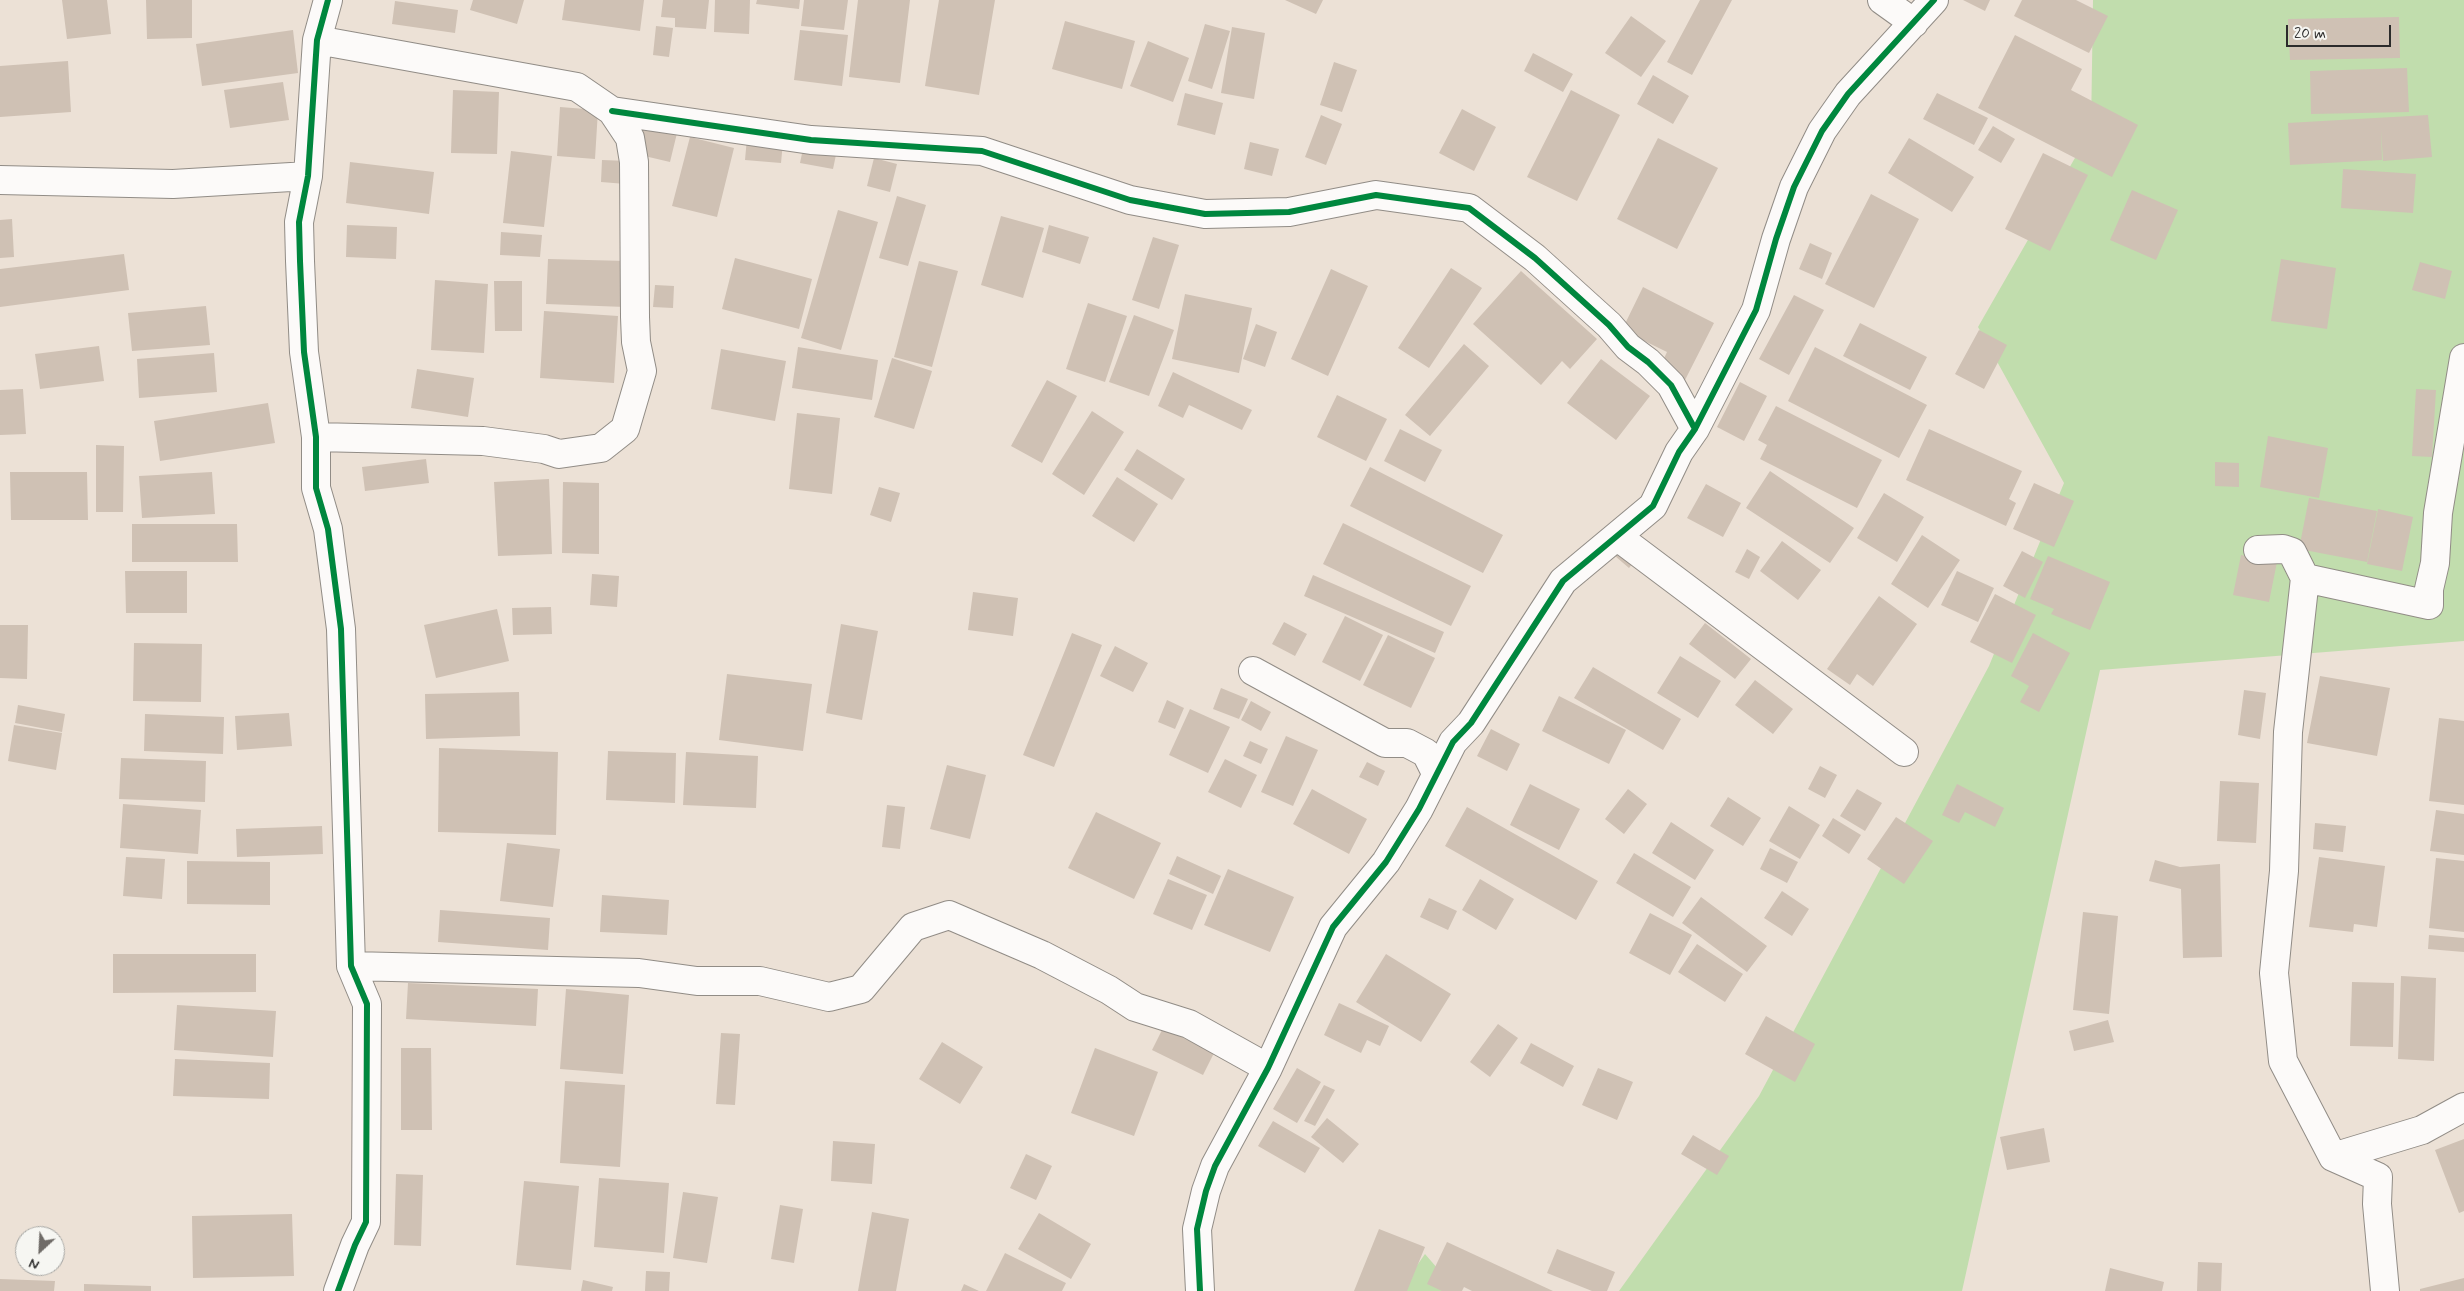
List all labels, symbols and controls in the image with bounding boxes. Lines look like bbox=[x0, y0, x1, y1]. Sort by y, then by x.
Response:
scale bar bbox=[2289, 15, 2394, 47]
text: 20 m bbox=[2294, 24, 2326, 44]
north arrow bbox=[15, 1226, 65, 1276]
text: N bbox=[26, 1254, 42, 1274]

